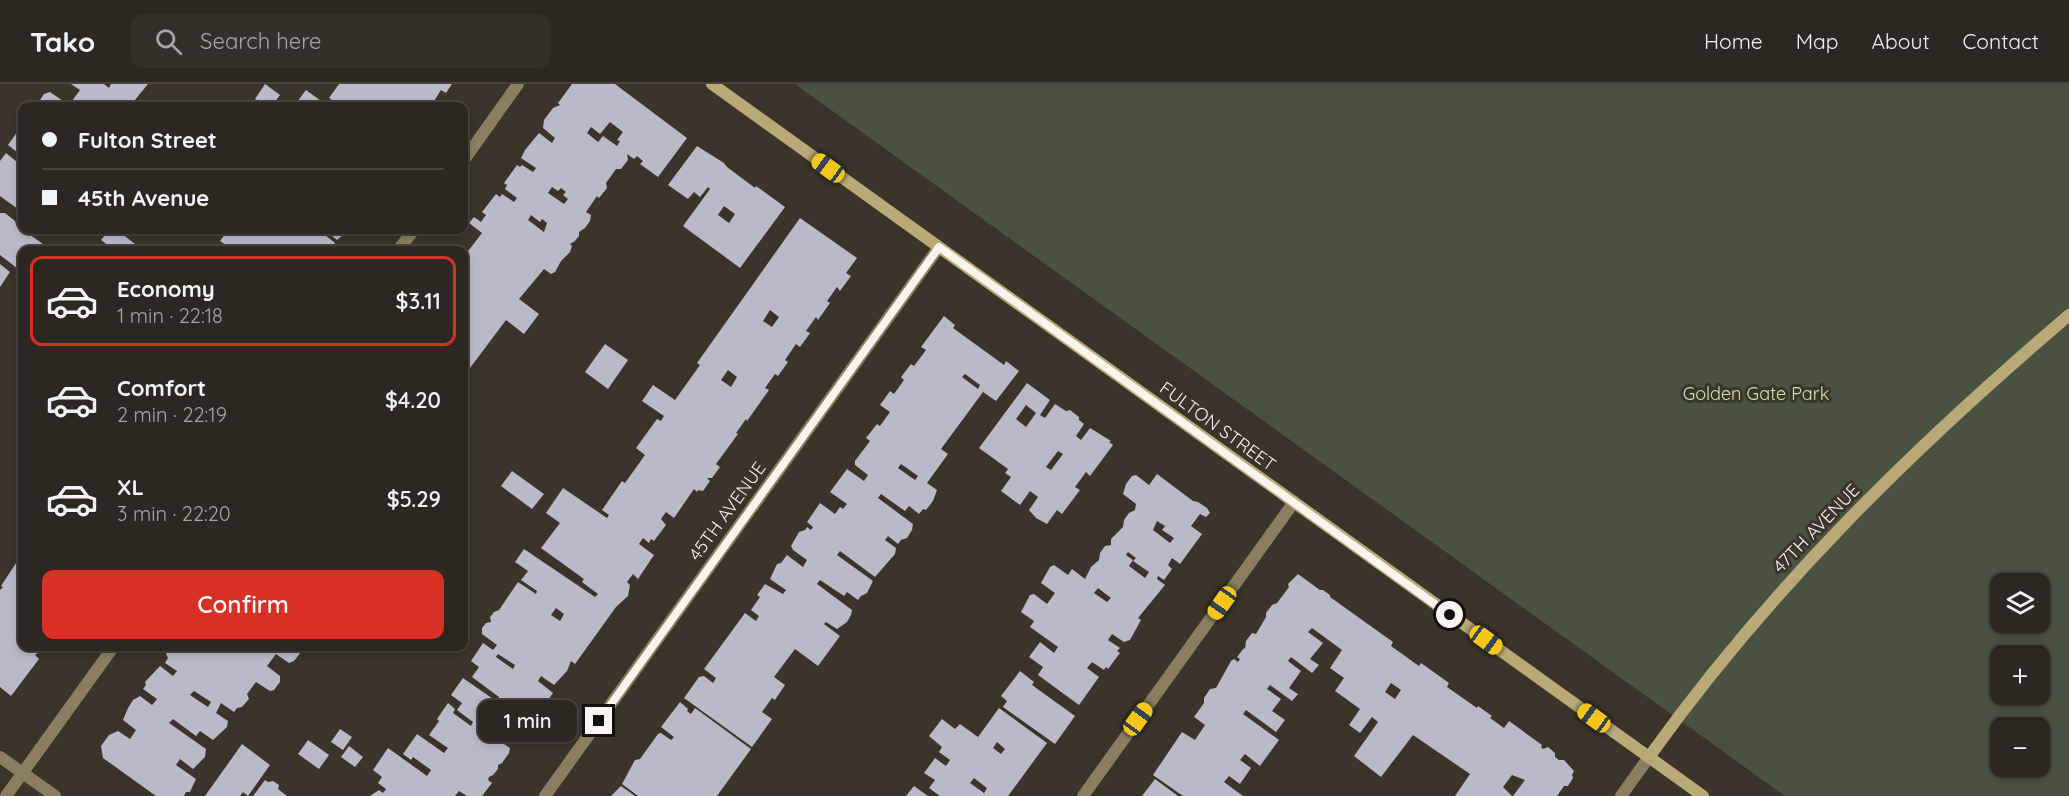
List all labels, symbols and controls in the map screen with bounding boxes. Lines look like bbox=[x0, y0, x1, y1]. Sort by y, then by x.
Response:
search box bbox=[131, 14, 551, 68]
text: Tako bbox=[30, 24, 95, 59]
icon: search bbox=[152, 25, 185, 58]
text: Search here bbox=[200, 27, 322, 55]
text: Home bbox=[1704, 28, 1763, 54]
text: Map bbox=[1796, 28, 1839, 54]
text: About bbox=[1872, 28, 1930, 54]
text: Contact bbox=[1963, 28, 2039, 54]
text: Fulton Street bbox=[78, 126, 217, 154]
car bbox=[808, 150, 848, 186]
text: 45th Avenue bbox=[78, 184, 209, 212]
icon: car bbox=[45, 274, 99, 328]
text: Economy bbox=[117, 275, 215, 303]
text: $3.11 bbox=[396, 287, 441, 315]
text: 1 min · 22:18 bbox=[117, 303, 223, 328]
icon: car bbox=[45, 373, 99, 427]
text: Comfort bbox=[117, 374, 206, 402]
street label: FULTON STREET bbox=[1155, 376, 1281, 476]
park label: Golden Gate Park bbox=[1683, 382, 1829, 405]
text: $4.20 bbox=[385, 386, 441, 414]
text: 2 min · 22:19 bbox=[117, 402, 227, 427]
street label: 45TH AVENUE bbox=[683, 457, 771, 565]
icon: car bbox=[45, 472, 99, 526]
text: XL bbox=[117, 473, 144, 501]
street label: 47TH AVENUE bbox=[1768, 479, 1864, 577]
text: $5.29 bbox=[387, 485, 441, 513]
text: 3 min · 22:20 bbox=[117, 501, 231, 526]
button: Confirm bbox=[42, 570, 444, 639]
map controls bbox=[1990, 573, 2050, 777]
button: layers bbox=[1990, 573, 2050, 633]
car bbox=[1204, 583, 1240, 623]
route start bbox=[1436, 601, 1463, 628]
car bbox=[1466, 622, 1506, 658]
button: + bbox=[1990, 645, 2050, 705]
car bbox=[1120, 699, 1156, 739]
callout: 1 min bbox=[479, 700, 578, 742]
car bbox=[1574, 700, 1614, 736]
route end bbox=[585, 707, 612, 734]
text: 1 min bbox=[504, 708, 551, 733]
button: − bbox=[1990, 717, 2050, 777]

